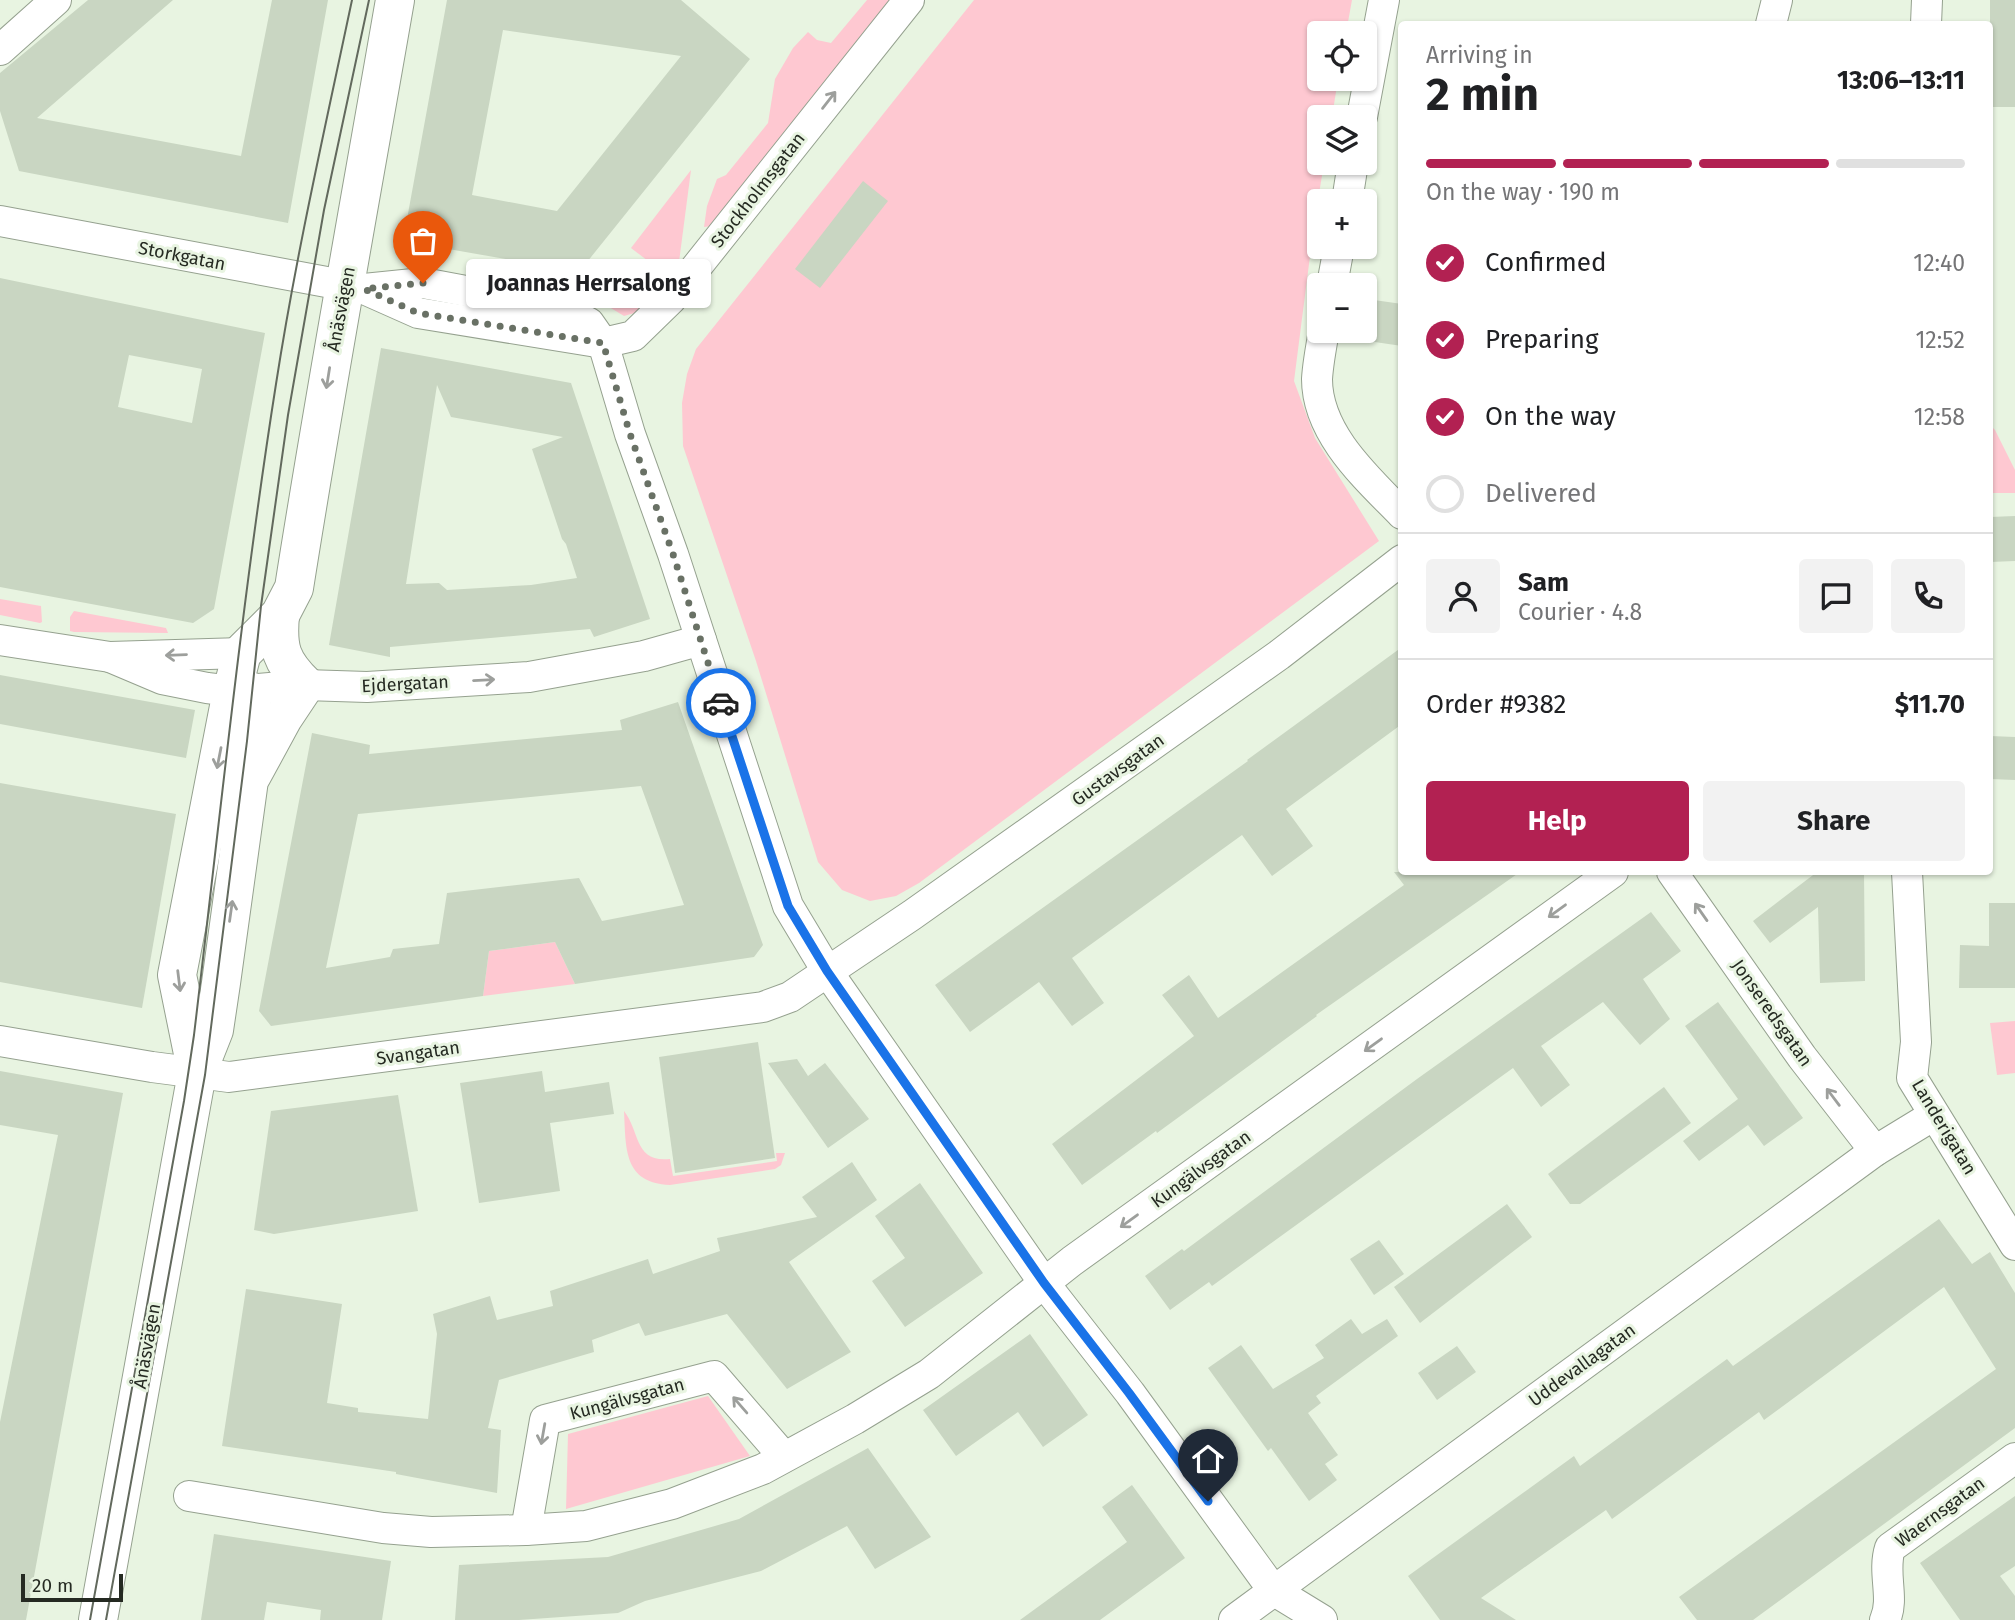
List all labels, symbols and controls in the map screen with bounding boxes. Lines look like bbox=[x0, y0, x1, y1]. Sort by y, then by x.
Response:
map controls bbox=[1307, 21, 1377, 343]
button: locate bbox=[1307, 21, 1377, 91]
text: Arriving in bbox=[1426, 41, 1533, 69]
text: 13:06–13:11 bbox=[1837, 65, 1965, 96]
text: 2 min bbox=[1426, 67, 1539, 122]
one-way arrow bbox=[822, 92, 837, 110]
button: layers bbox=[1307, 105, 1377, 175]
street label: Stockholmsgatan bbox=[706, 128, 810, 252]
text: On the way · 190 m bbox=[1426, 178, 1620, 206]
button: + bbox=[1307, 189, 1377, 259]
pin bbox=[393, 211, 453, 283]
icon: bag bbox=[404, 222, 442, 260]
street label: Storkgatan bbox=[137, 237, 227, 275]
icon: check bbox=[1426, 244, 1464, 282]
text: Confirmed bbox=[1485, 247, 1606, 278]
text: 12:40 bbox=[1913, 249, 1965, 277]
callout: Joannas Herrsalong bbox=[465, 258, 710, 308]
street label: Ånäsvägen bbox=[321, 264, 360, 353]
text: Joannas Herrsalong bbox=[486, 269, 691, 297]
button: − bbox=[1307, 273, 1377, 343]
icon: check bbox=[1426, 321, 1464, 359]
text: Preparing bbox=[1485, 324, 1598, 355]
text: 12:52 bbox=[1915, 326, 1965, 354]
one-way arrow bbox=[321, 366, 334, 389]
icon: check bbox=[1426, 398, 1464, 436]
text: On the way bbox=[1485, 401, 1616, 432]
text: 12:58 bbox=[1914, 403, 1965, 431]
text: Delivered bbox=[1485, 478, 1597, 509]
button: person bbox=[1426, 559, 1500, 633]
button: chat bbox=[1799, 559, 1873, 633]
button: phone bbox=[1891, 559, 1965, 633]
text: Sam bbox=[1518, 567, 1569, 598]
text: Courier · 4.8 bbox=[1518, 598, 1642, 626]
one-way arrow bbox=[165, 648, 188, 661]
courier bbox=[686, 668, 756, 738]
street label: Ejdergatan bbox=[361, 671, 449, 697]
one-way arrow bbox=[472, 673, 494, 686]
icon: car bbox=[702, 684, 740, 722]
text: Order #9382 bbox=[1426, 689, 1566, 720]
text: $11.70 bbox=[1895, 689, 1965, 720]
street label: Gustavsgatan bbox=[1068, 729, 1168, 811]
one-way arrow bbox=[212, 746, 225, 769]
button: Help bbox=[1426, 781, 1689, 861]
button: Share bbox=[1703, 781, 1965, 861]
one-way arrow bbox=[225, 900, 238, 923]
one-way arrow bbox=[1548, 903, 1567, 918]
one-way arrow bbox=[1694, 903, 1708, 922]
street label: Jonseredsgatan bbox=[1727, 955, 1817, 1071]
one-way arrow bbox=[173, 969, 186, 992]
street label: Svangatan bbox=[375, 1036, 461, 1070]
one-way arrow bbox=[1364, 1037, 1383, 1052]
street label: Landerigatan bbox=[1907, 1075, 1981, 1179]
one-way arrow bbox=[1826, 1089, 1841, 1107]
street label: Kungälvsgatan bbox=[1147, 1125, 1255, 1213]
one-way arrow bbox=[1120, 1214, 1139, 1228]
street label: Ånäsvägen bbox=[128, 1301, 165, 1390]
street label: Uddevallagatan bbox=[1524, 1319, 1640, 1411]
street label: Kungälvsgatan bbox=[567, 1373, 687, 1425]
one-way arrow bbox=[732, 1396, 748, 1414]
one-way arrow bbox=[536, 1422, 549, 1445]
pin bbox=[1178, 1429, 1238, 1501]
icon: home bbox=[1189, 1440, 1227, 1478]
street label: Waernsgatan bbox=[1891, 1472, 1989, 1552]
scale bar bbox=[21, 1571, 122, 1603]
text: 20 m bbox=[32, 1574, 73, 1597]

